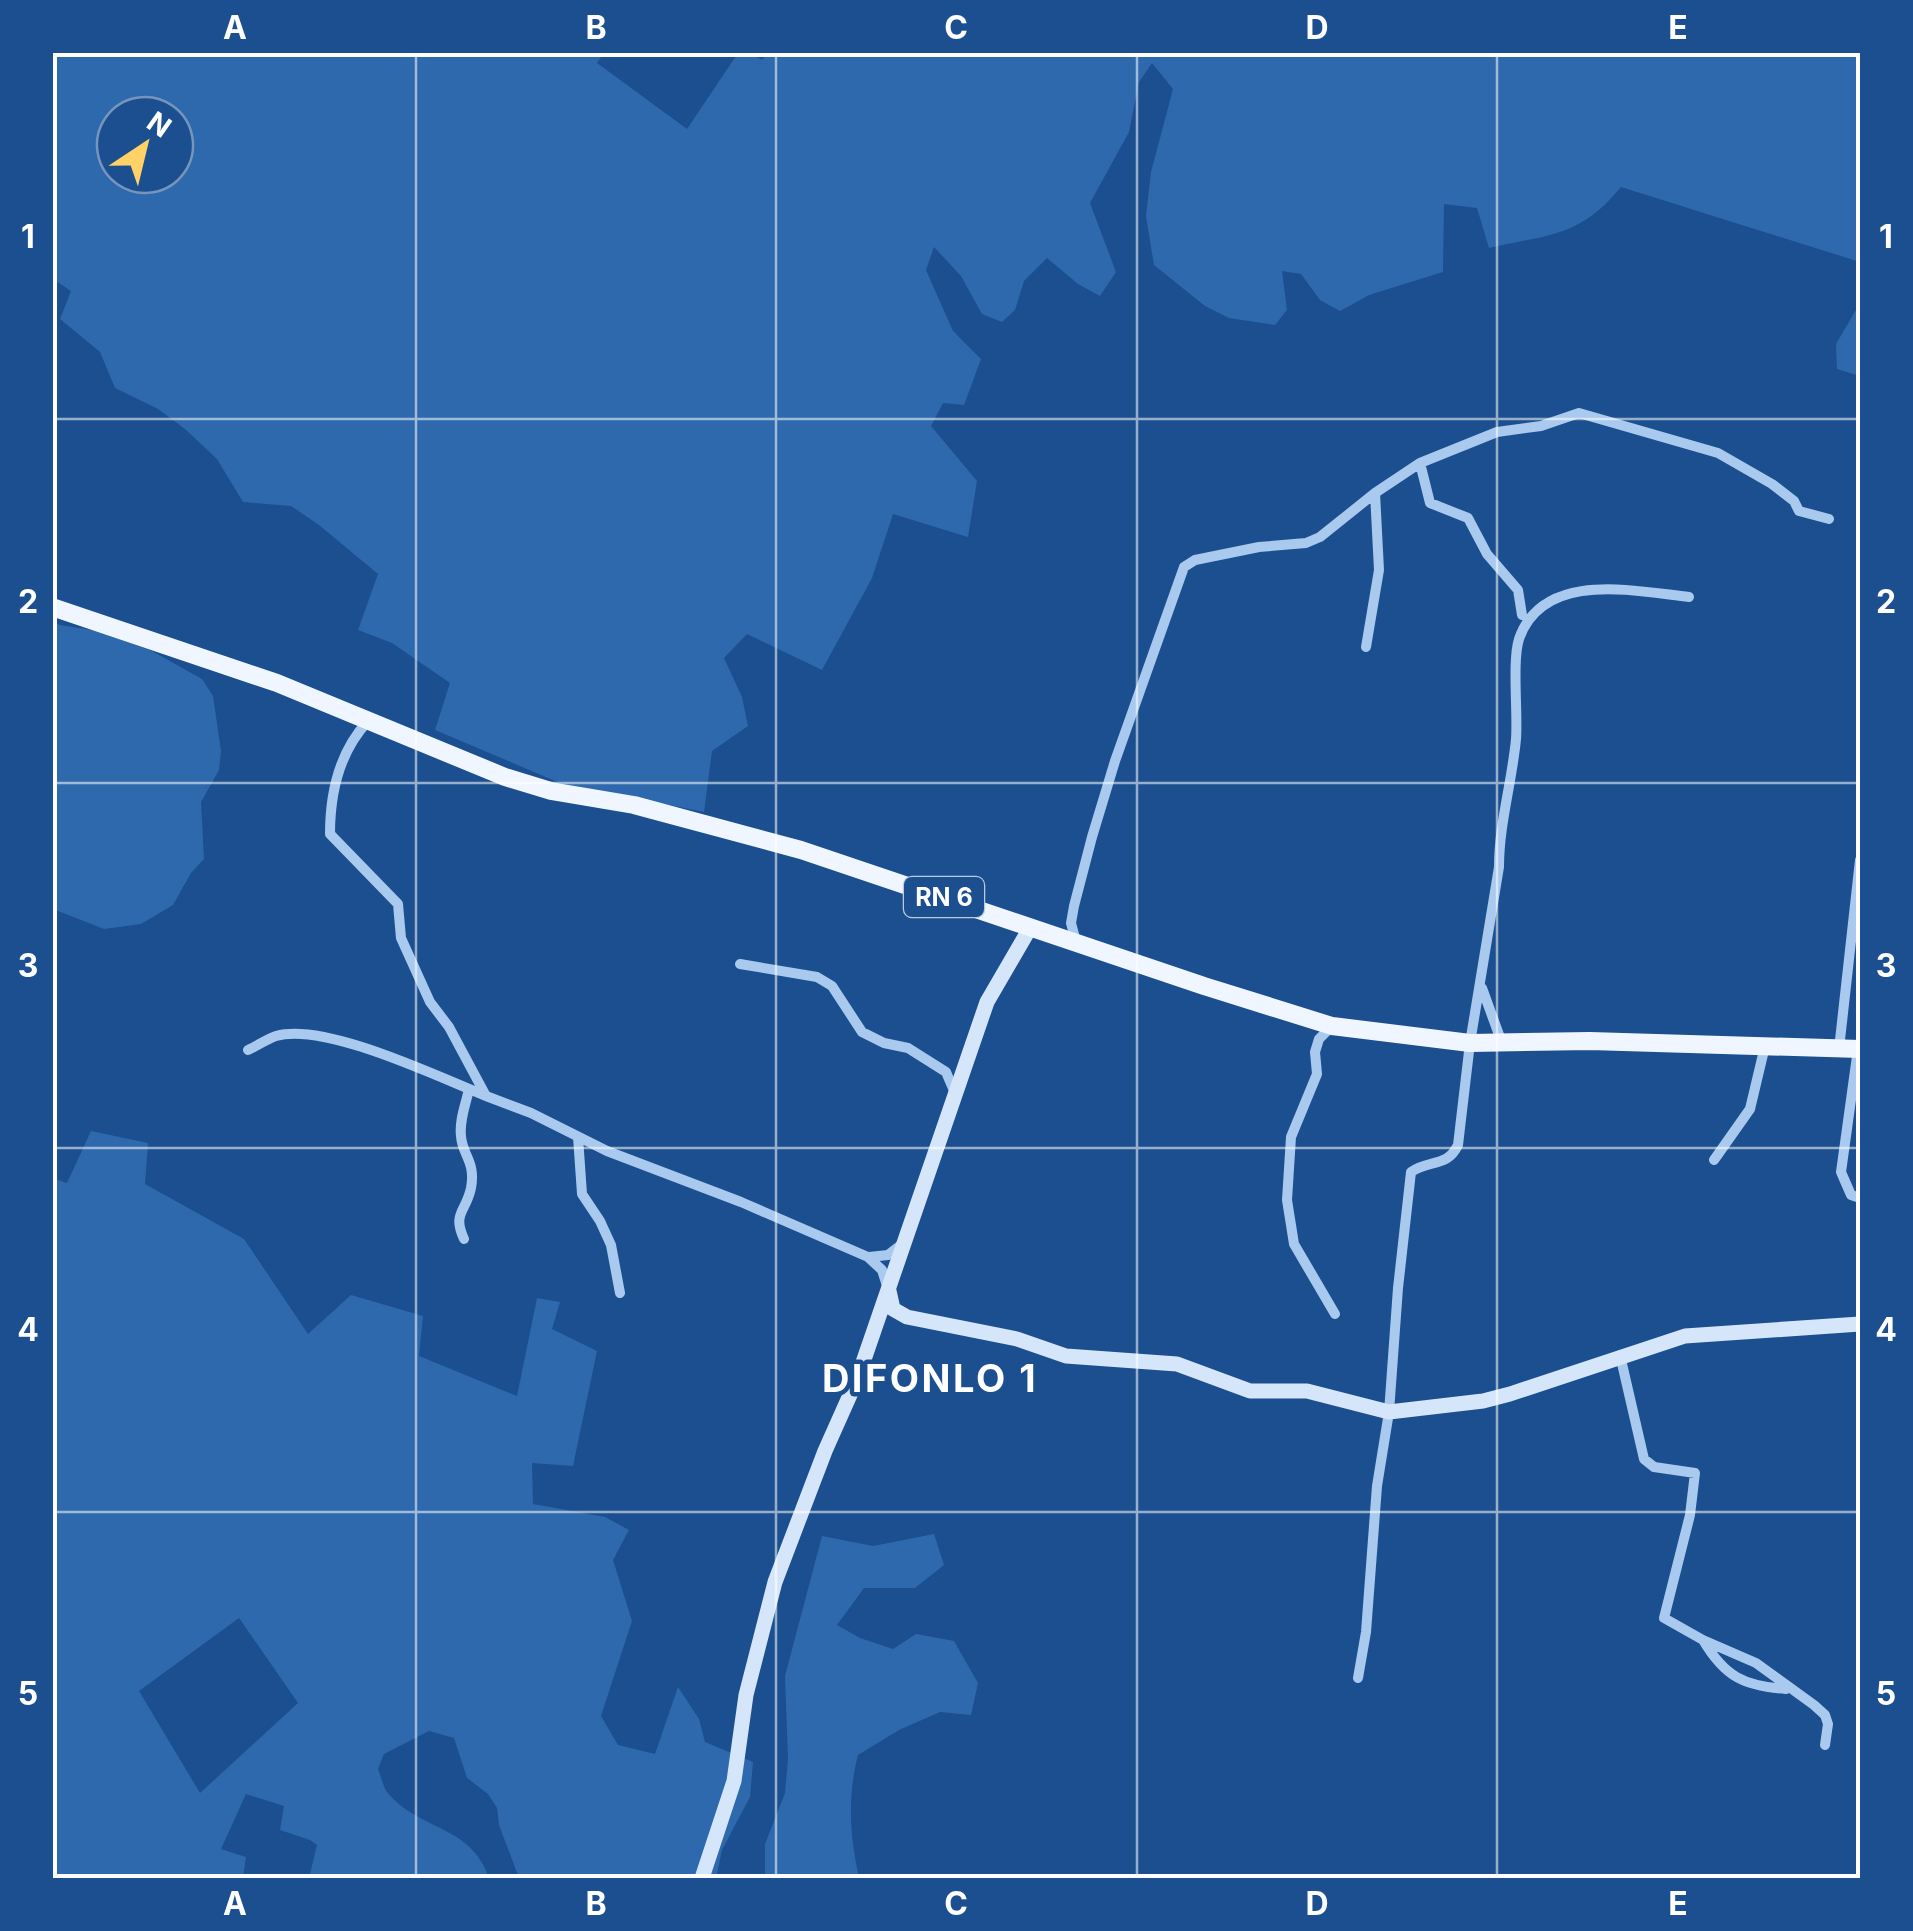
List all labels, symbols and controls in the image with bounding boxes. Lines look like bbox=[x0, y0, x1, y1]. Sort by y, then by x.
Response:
text: A bbox=[223, 8, 247, 47]
text: B bbox=[585, 8, 607, 47]
text: C bbox=[944, 8, 968, 47]
text: D bbox=[1305, 8, 1329, 47]
text: E bbox=[1668, 8, 1688, 47]
north arrow bbox=[95, 95, 195, 195]
text: N bbox=[141, 104, 178, 145]
text: 1 bbox=[21, 217, 35, 256]
text: 1 bbox=[1879, 217, 1893, 256]
text: 2 bbox=[18, 582, 38, 621]
text: 2 bbox=[1876, 582, 1896, 621]
road number: RN 6 bbox=[904, 877, 984, 917]
text: 3 bbox=[18, 946, 38, 985]
text: 3 bbox=[1876, 946, 1896, 985]
text: 4 bbox=[17, 1310, 39, 1349]
text: 4 bbox=[1875, 1310, 1897, 1349]
district label: DIFONLO 1 bbox=[822, 1355, 1038, 1401]
text: 5 bbox=[18, 1674, 38, 1713]
text: 5 bbox=[1876, 1674, 1896, 1713]
text: A bbox=[223, 1884, 247, 1923]
text: B bbox=[585, 1884, 607, 1923]
text: C bbox=[944, 1884, 968, 1923]
text: D bbox=[1305, 1884, 1329, 1923]
text: E bbox=[1668, 1884, 1688, 1923]

